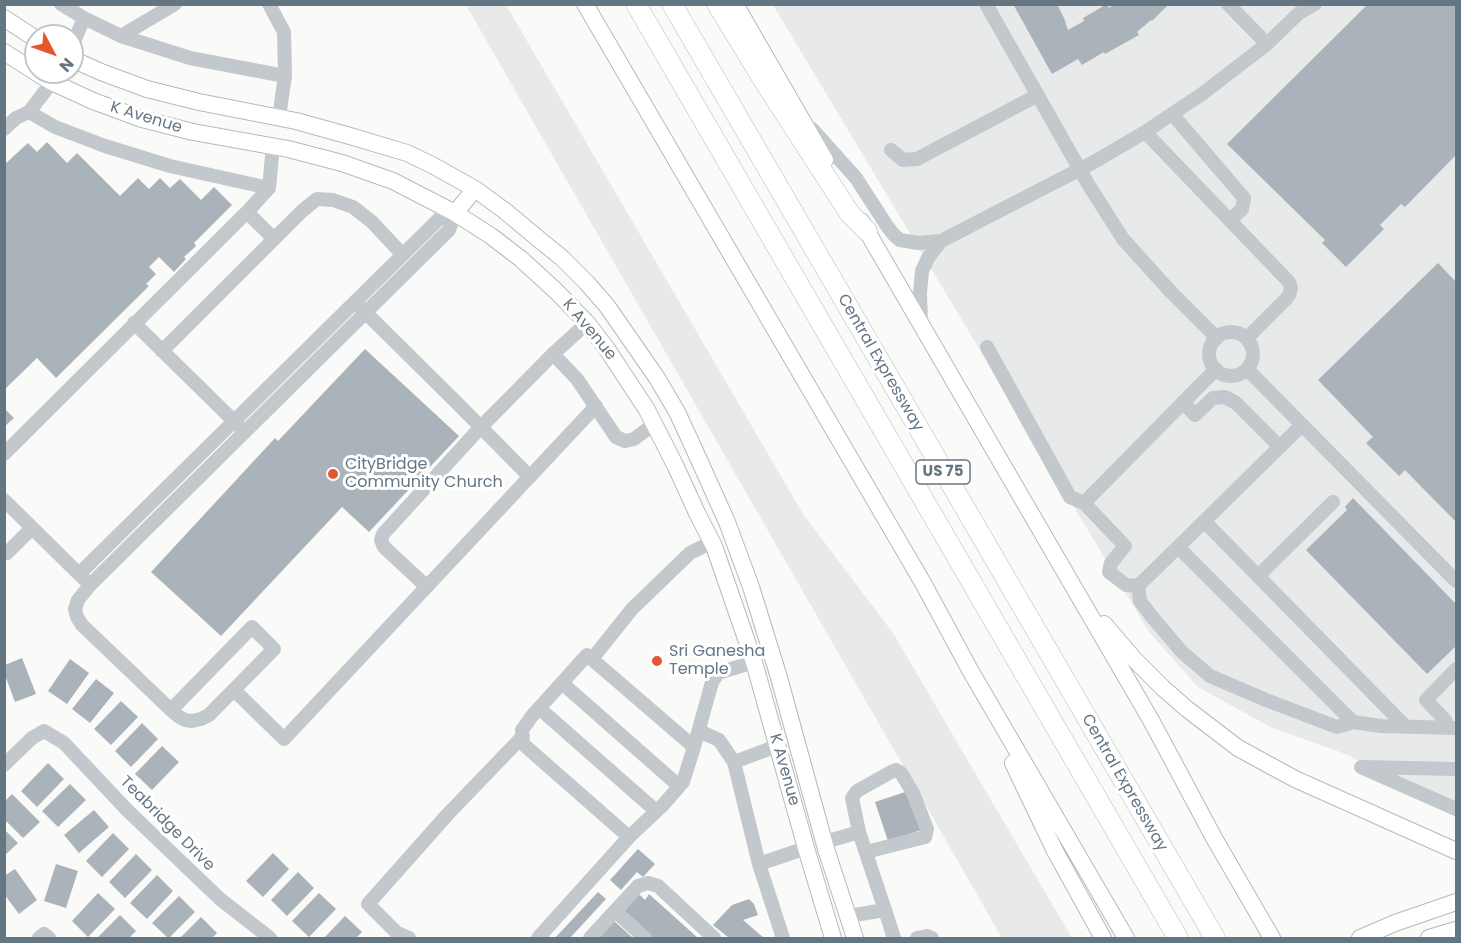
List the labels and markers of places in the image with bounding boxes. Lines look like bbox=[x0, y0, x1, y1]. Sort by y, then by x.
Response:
place label: CityBridge Community Church bbox=[345, 455, 503, 493]
marker: CityBridge Community Church bbox=[326, 467, 340, 481]
place label: Sri Ganesha Temple bbox=[669, 642, 765, 680]
marker: Sri Ganesha Temple bbox=[650, 654, 664, 668]

